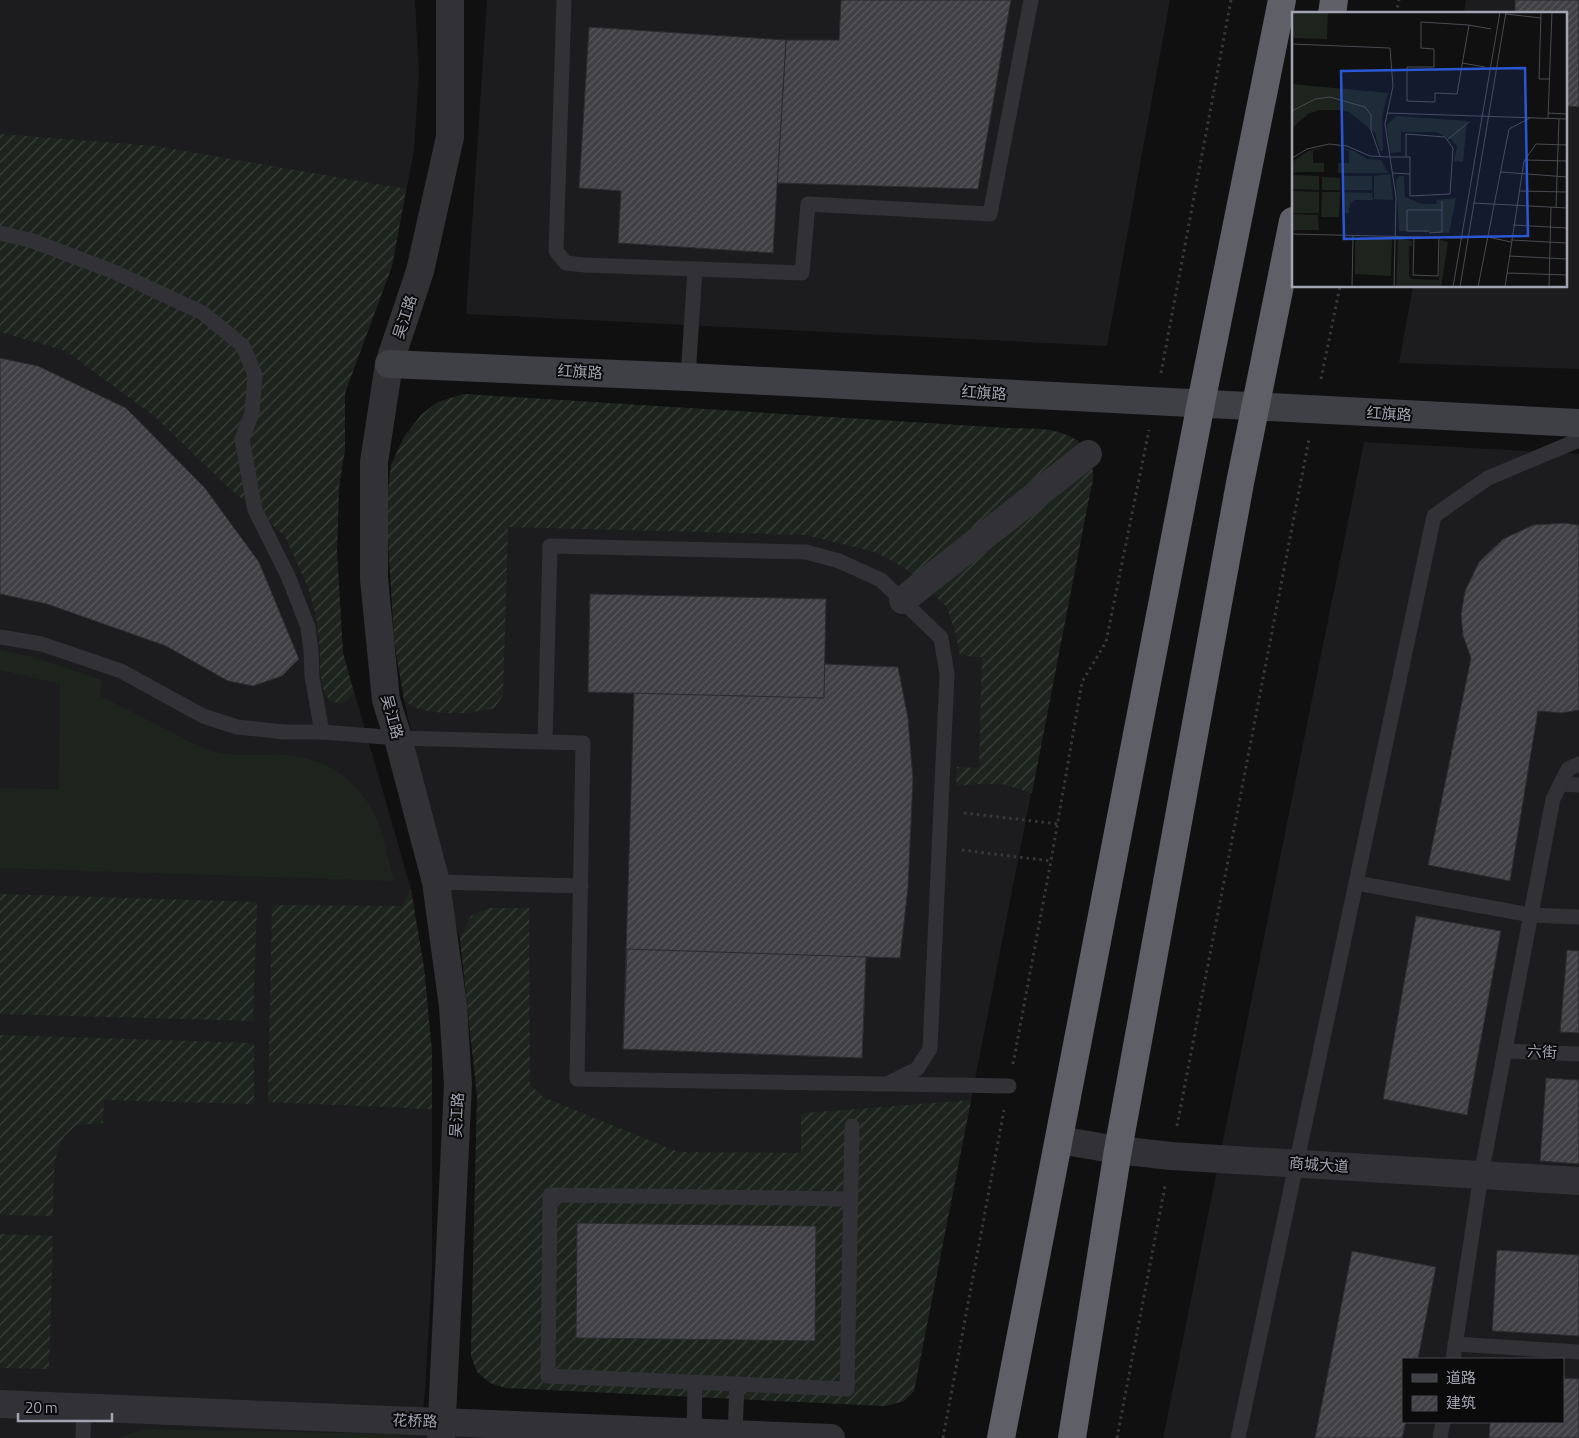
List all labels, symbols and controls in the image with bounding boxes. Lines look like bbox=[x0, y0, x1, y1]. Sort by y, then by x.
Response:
inset map bbox=[1292, 12, 1566, 288]
street label: 吴江路 bbox=[387, 292, 422, 342]
street label: 红旗路 bbox=[557, 359, 603, 384]
street label: 红旗路 bbox=[961, 380, 1007, 405]
street label: 红旗路 bbox=[1366, 401, 1412, 426]
street label: 吴江路 bbox=[376, 692, 409, 742]
street label: 六街 bbox=[1526, 1039, 1558, 1064]
street label: 吴江路 bbox=[444, 1092, 469, 1138]
street label: 商城大道 bbox=[1288, 1151, 1350, 1178]
legend bbox=[1402, 1358, 1564, 1423]
text: 道路 bbox=[1446, 1366, 1476, 1389]
scale bar bbox=[18, 1390, 111, 1422]
text: 建筑 bbox=[1446, 1391, 1476, 1414]
text: 20 m bbox=[25, 1396, 58, 1419]
street label: 花桥路 bbox=[392, 1408, 438, 1433]

